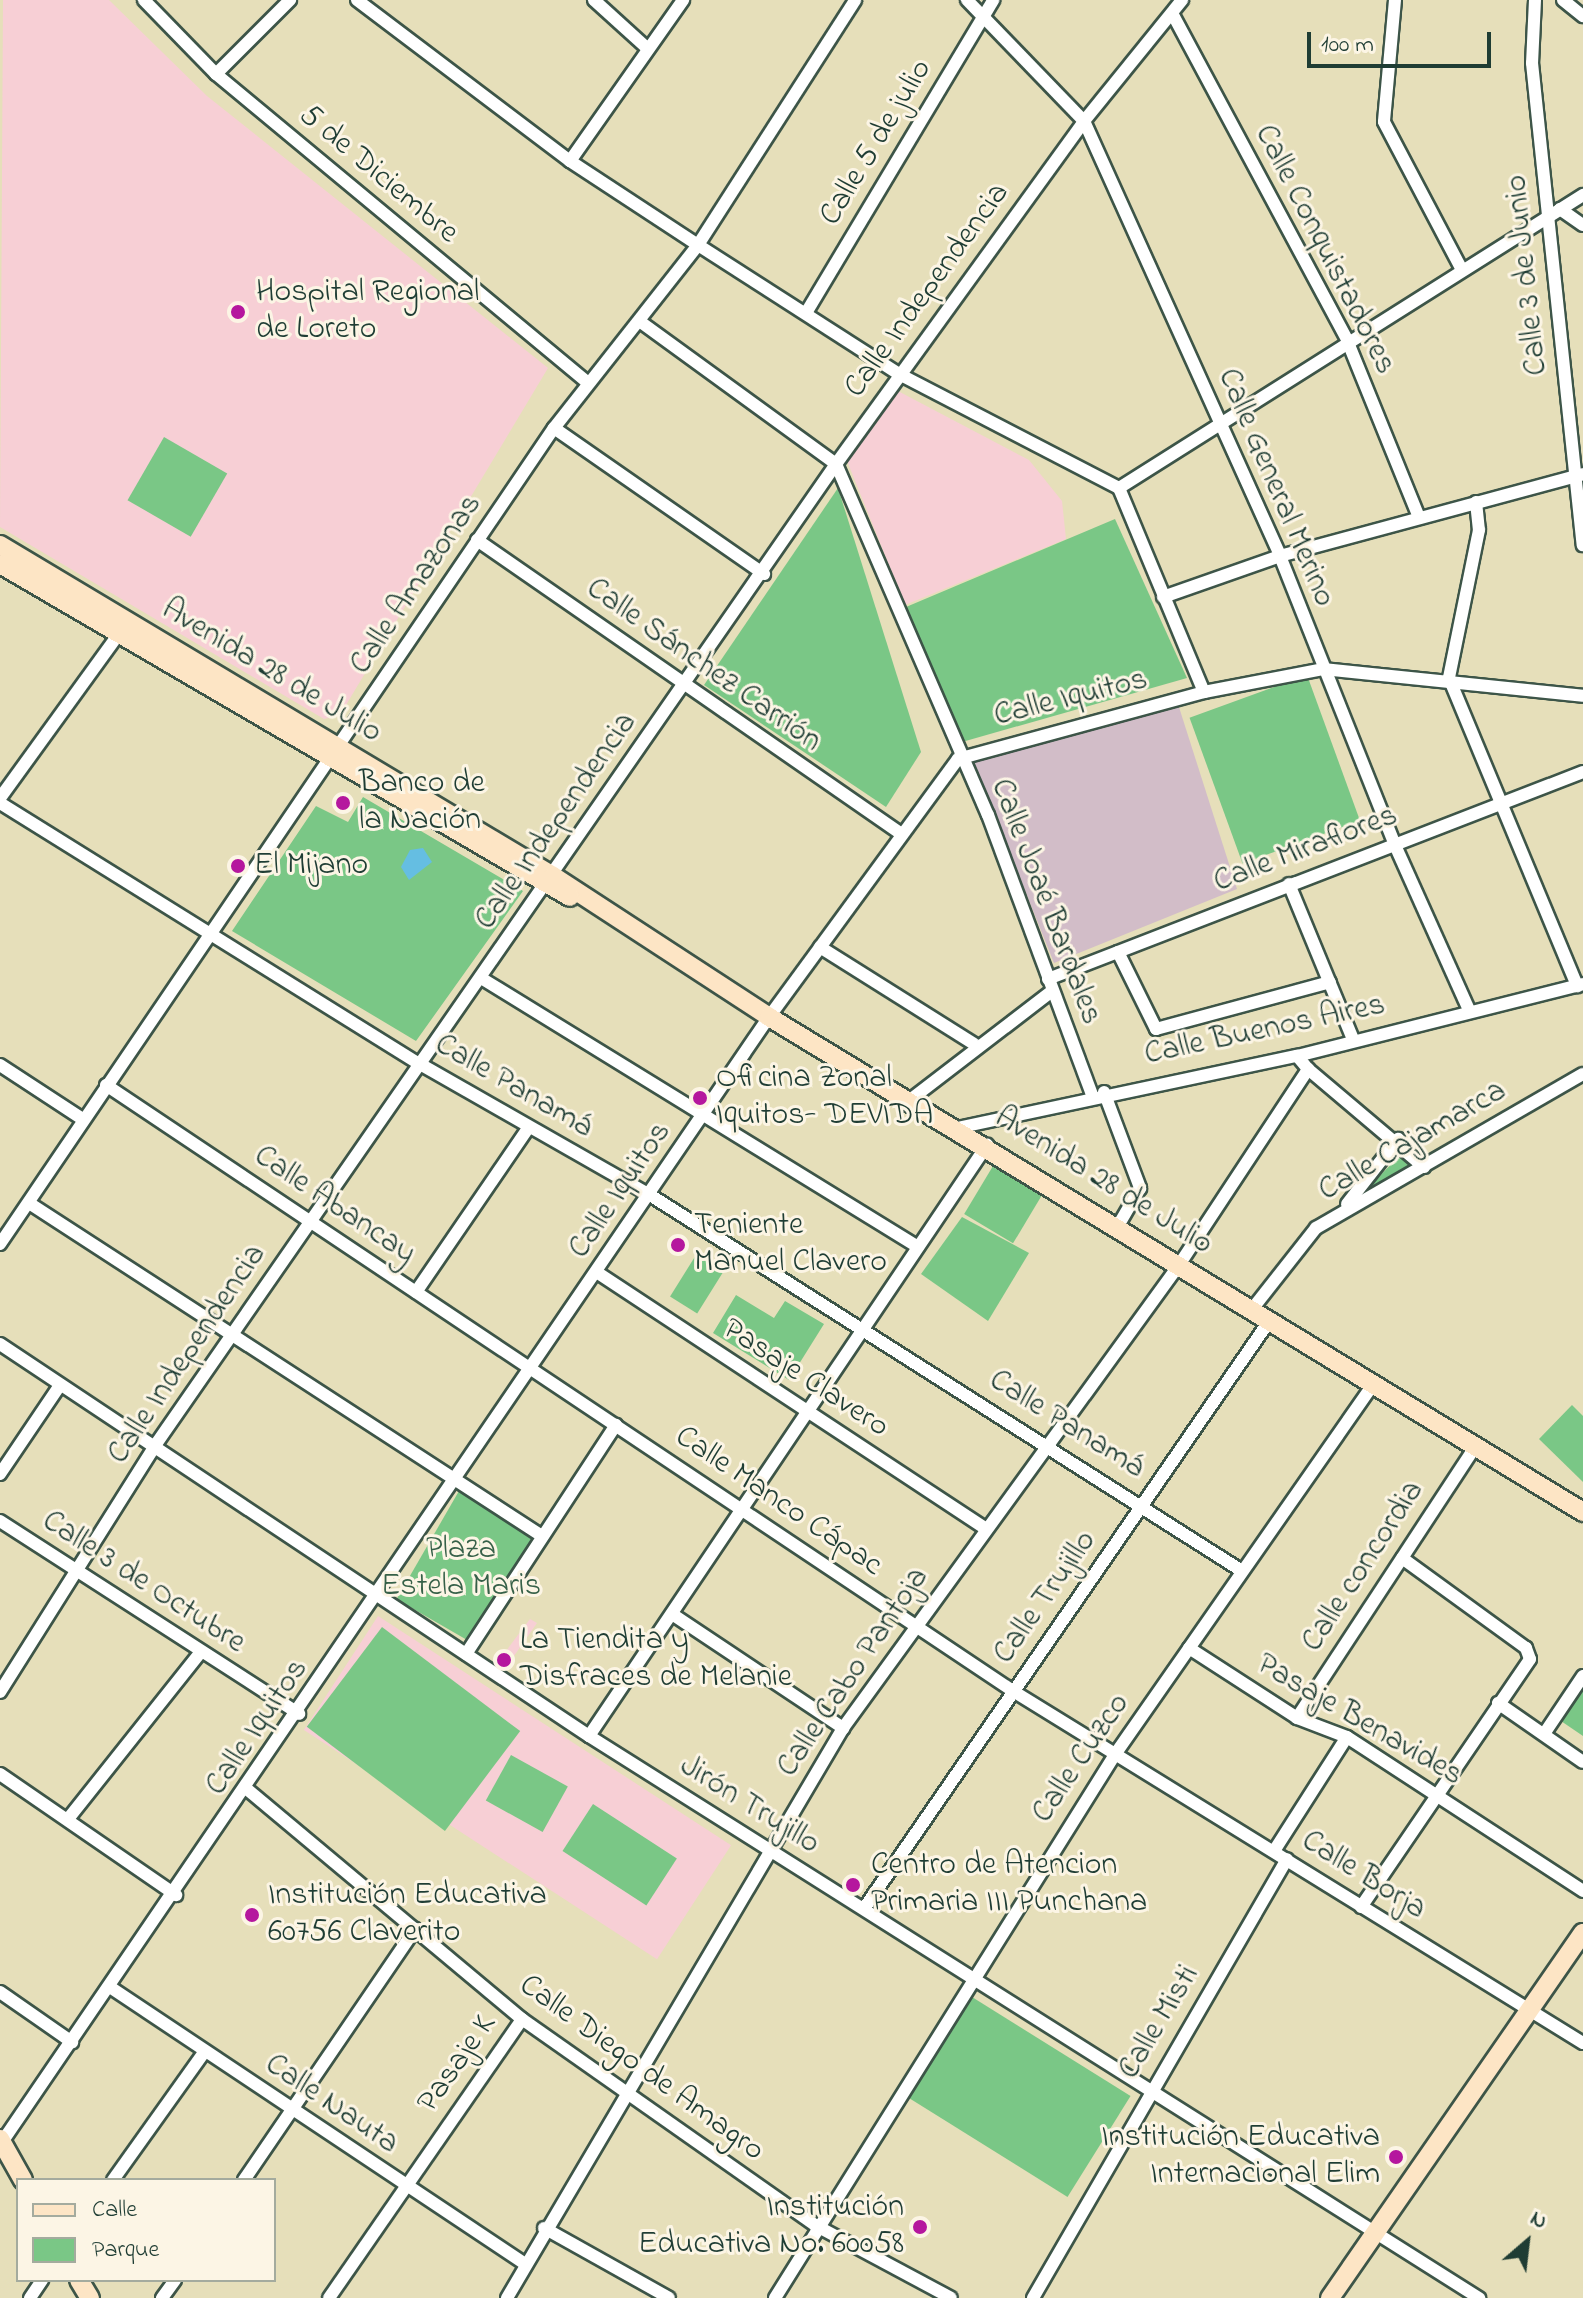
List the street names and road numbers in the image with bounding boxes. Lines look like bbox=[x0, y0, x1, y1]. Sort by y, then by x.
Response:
street label: Calle 5 de julio bbox=[812, 53, 942, 233]
street label: 5 de Diciembre bbox=[291, 97, 465, 253]
street label: Calle Conquistadores bbox=[1245, 119, 1403, 381]
street label: Calle 3 de Junio bbox=[1498, 173, 1558, 377]
street label: Calle Independencia bbox=[837, 176, 1019, 406]
street label: Calle General Merino bbox=[1208, 363, 1342, 613]
street label: Calle Amazonas bbox=[343, 488, 491, 682]
street label: Calle Sánchez Carrión bbox=[578, 570, 828, 762]
street label: Avenida 28 de Julio bbox=[154, 591, 388, 753]
street label: Calle Iquitos bbox=[990, 661, 1152, 737]
street label: Calle Independencia bbox=[468, 706, 646, 938]
street label: Calle Joaé Bardales bbox=[981, 774, 1109, 1030]
street label: Calle Miraflores bbox=[1209, 797, 1403, 903]
street label: Calle Buenos Aires bbox=[1141, 987, 1389, 1075]
street label: Calle Panamá bbox=[427, 1026, 599, 1148]
street label: Calle Cajamarca bbox=[1312, 1073, 1514, 1211]
street label: Avenida 28 de Julio bbox=[987, 1099, 1219, 1265]
street label: Calle Iquitos bbox=[561, 1115, 681, 1267]
street label: Calle Abancay bbox=[246, 1138, 422, 1274]
street label: Calle Independencia bbox=[100, 1238, 276, 1472]
street label: Pasaje Clavero bbox=[715, 1311, 895, 1447]
street label: Calle Panamá bbox=[981, 1362, 1151, 1488]
street label: Calle Manco Cápac bbox=[667, 1418, 889, 1586]
street label: Calle concordia bbox=[1294, 1474, 1434, 1660]
street label: Calle 3 de Octubre bbox=[34, 1503, 252, 1663]
street label: Calle Trujillo bbox=[986, 1524, 1106, 1672]
street label: Calle Cabo Pantoja bbox=[770, 1561, 938, 1785]
street label: Pasaje Benavides bbox=[1249, 1646, 1469, 1796]
street label: Calle Iquitos bbox=[198, 1652, 318, 1804]
street label: Calle Cuzco bbox=[1025, 1687, 1139, 1831]
street label: Jirón Trujillo bbox=[672, 1748, 826, 1864]
street label: Calle Borja bbox=[1294, 1823, 1432, 1929]
street label: Calle Misti bbox=[1111, 1959, 1209, 2087]
street label: Calle Diego de Amagro bbox=[511, 1967, 771, 2171]
street label: Pasaje K bbox=[410, 2007, 506, 2121]
street label: Calle Nauta bbox=[257, 2046, 405, 2164]

